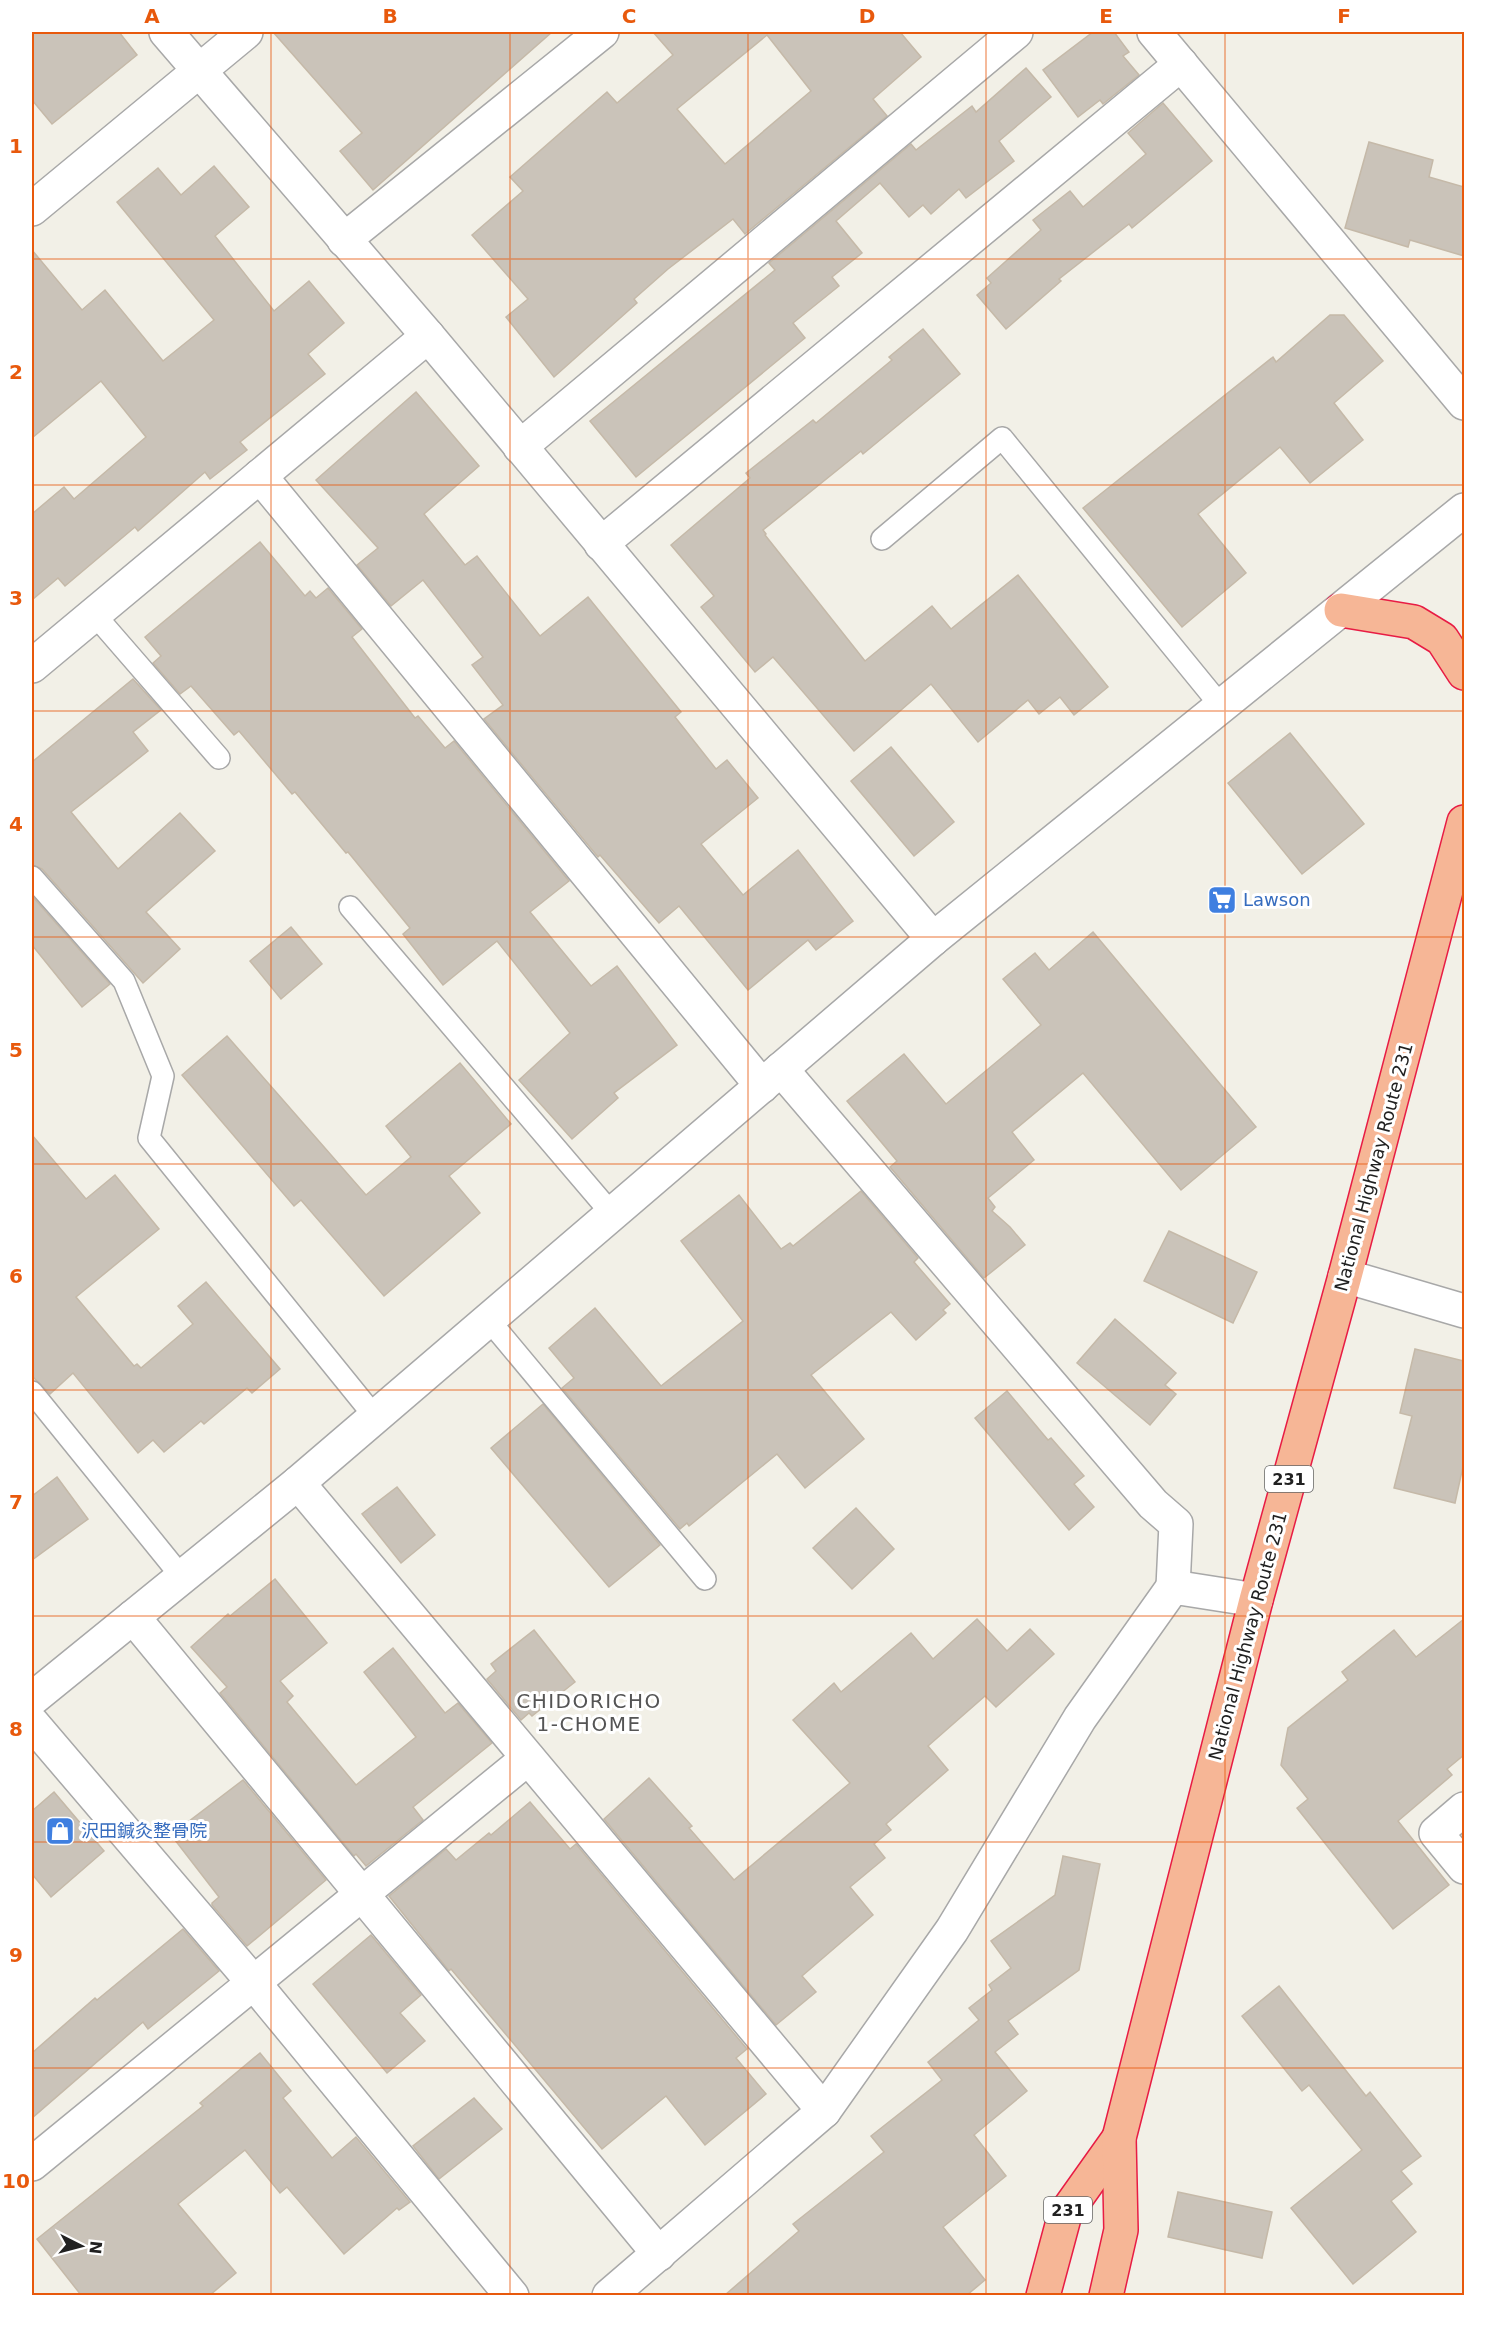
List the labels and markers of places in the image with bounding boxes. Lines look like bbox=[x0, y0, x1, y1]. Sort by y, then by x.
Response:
supermarket icon: Lawson bbox=[1206, 884, 1238, 916]
place label: Lawson bbox=[1243, 889, 1311, 910]
shop icon: 沢田鍼灸整骨院 bbox=[44, 1815, 76, 1847]
place label: 沢田鍼灸整骨院 bbox=[81, 1820, 207, 1841]

